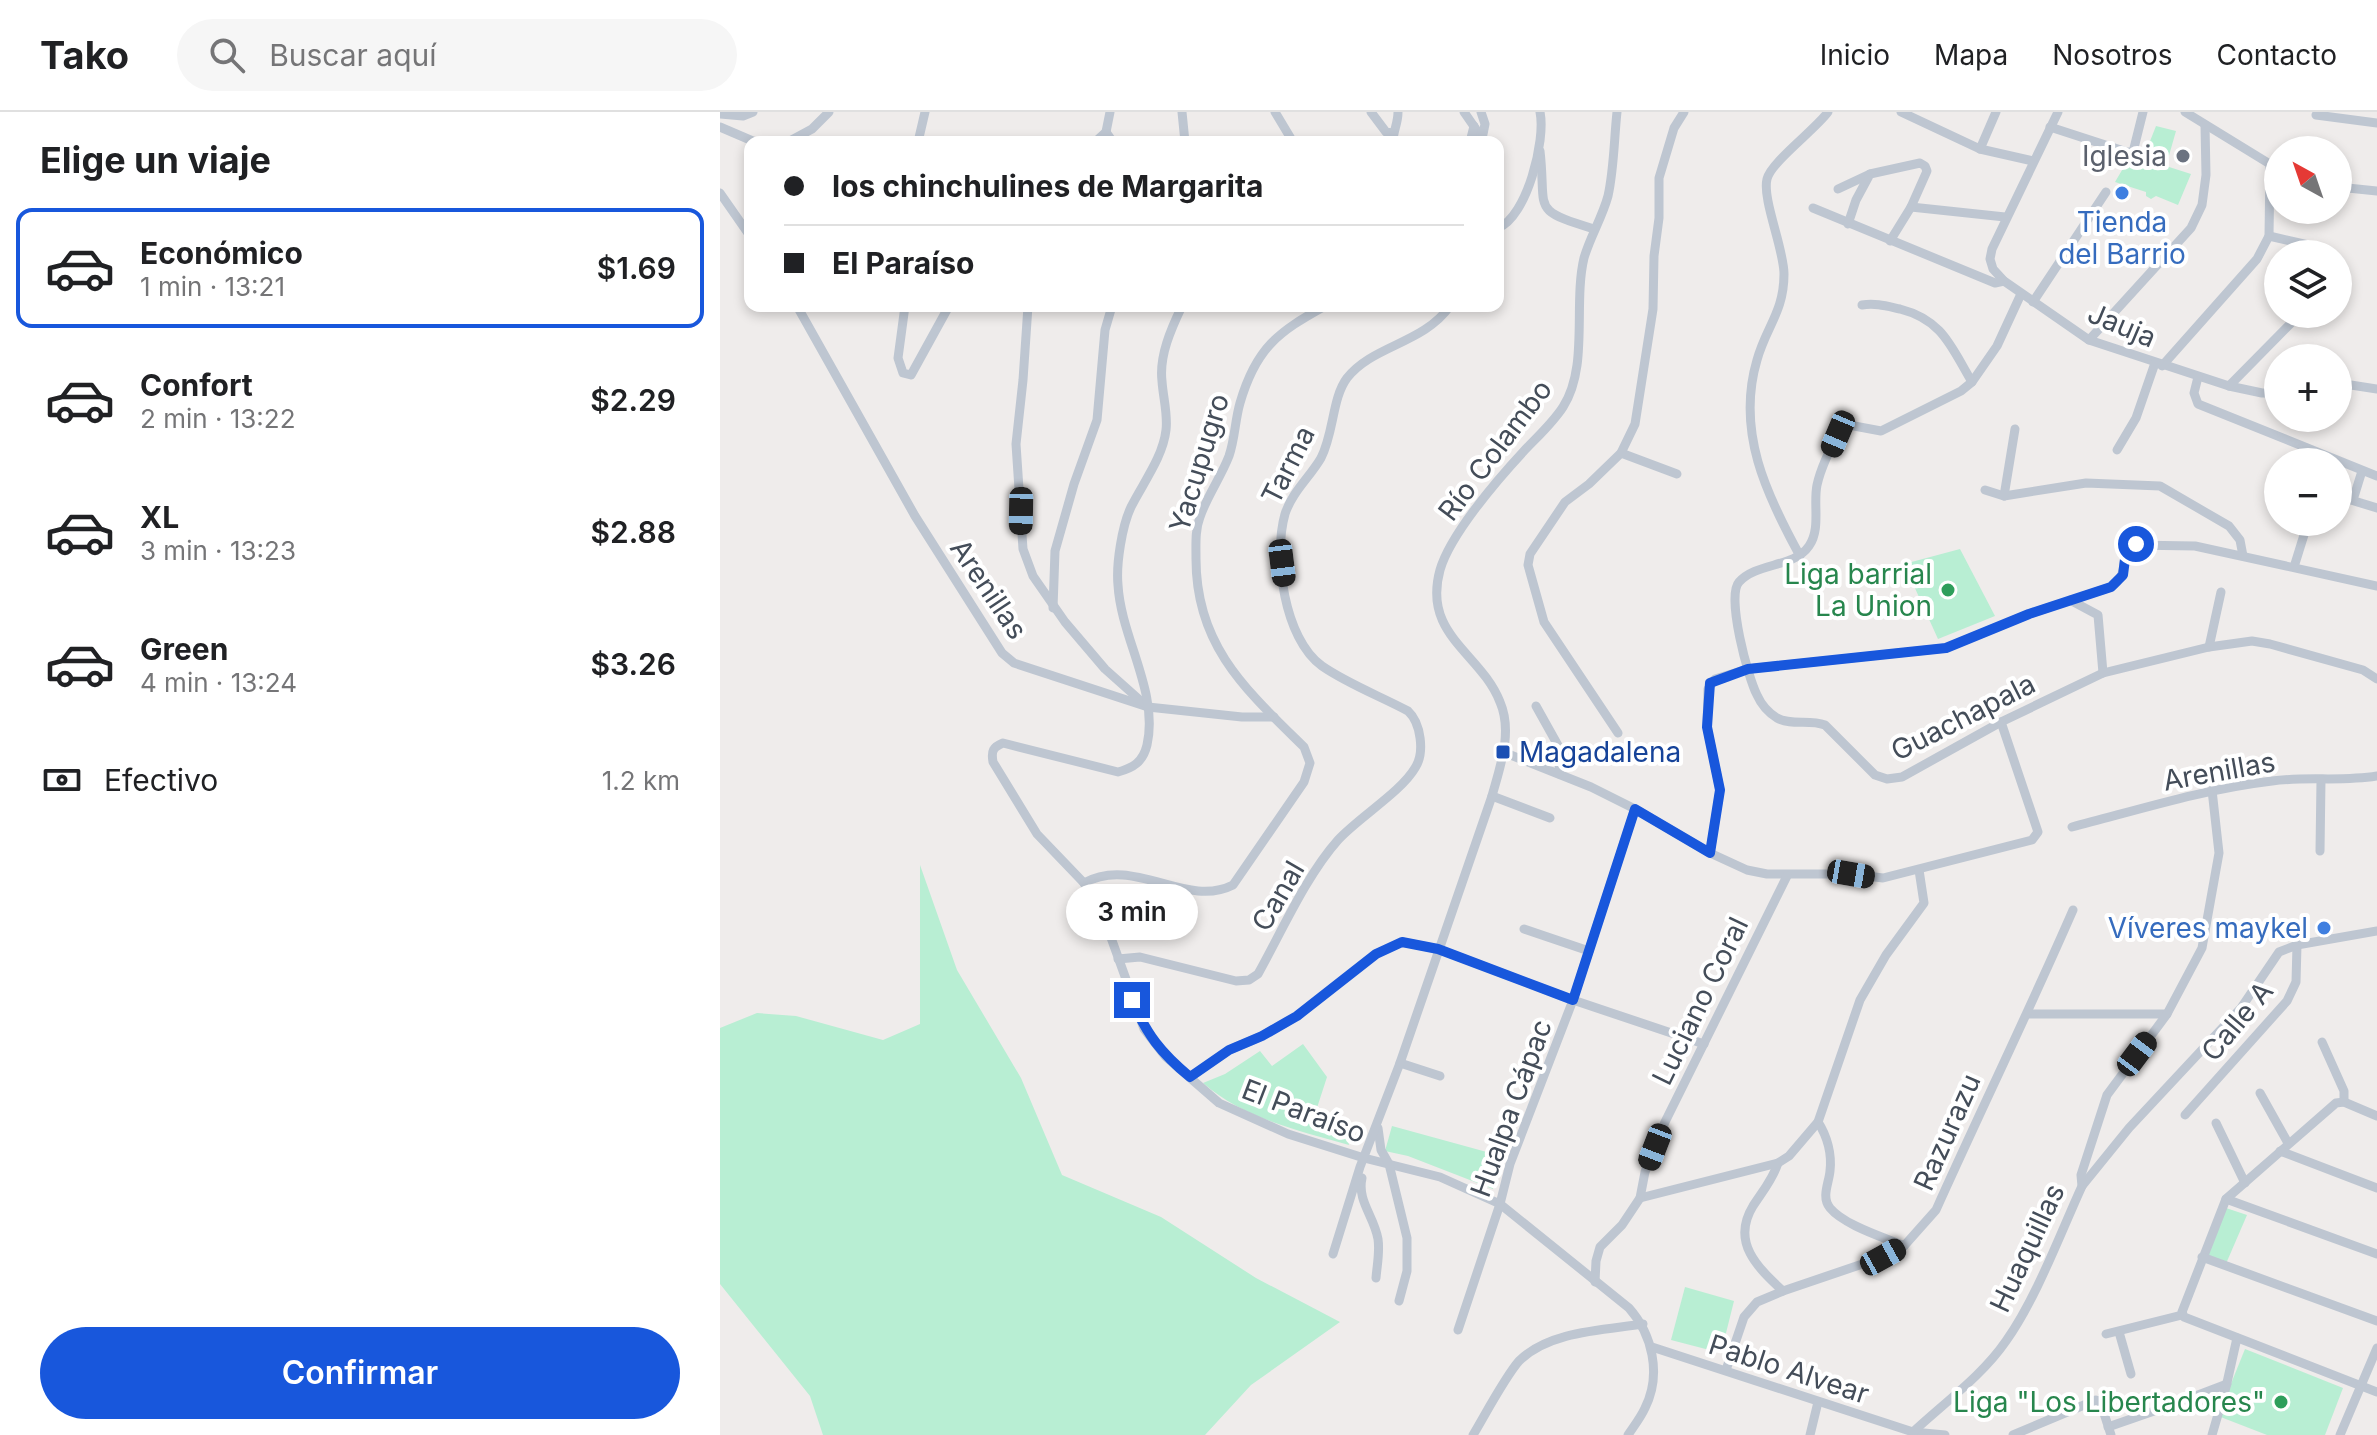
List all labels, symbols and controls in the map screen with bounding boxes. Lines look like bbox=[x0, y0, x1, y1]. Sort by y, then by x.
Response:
search box bbox=[177, 19, 737, 91]
text: Tako bbox=[40, 32, 129, 78]
icon: search bbox=[205, 33, 249, 77]
text: Buscar aquí bbox=[269, 37, 437, 73]
text: Inicio bbox=[1820, 38, 1890, 72]
text: Mapa bbox=[1934, 38, 2008, 72]
text: Nosotros bbox=[2052, 38, 2173, 72]
text: Contacto bbox=[2217, 38, 2337, 72]
north arrow bbox=[2264, 136, 2352, 224]
map controls bbox=[2264, 136, 2352, 536]
text: Elige un viaje bbox=[40, 138, 271, 182]
place label: Iglesia bbox=[2082, 139, 2167, 173]
marker: Iglesia bbox=[2174, 147, 2192, 165]
text: los chinchulines de Margarita bbox=[832, 168, 1264, 204]
marker: Tienda del Barrio bbox=[2113, 184, 2131, 202]
place label: Tienda del Barrio bbox=[2058, 205, 2186, 271]
icon: car bbox=[44, 232, 116, 304]
text: Económico bbox=[140, 235, 303, 271]
button: layers bbox=[2264, 240, 2352, 328]
text: El Paraíso bbox=[832, 245, 975, 281]
text: $1.69 bbox=[597, 250, 676, 286]
text: 1 min · 13:21 bbox=[140, 271, 285, 302]
street label: Jauja bbox=[2083, 296, 2161, 354]
button: + bbox=[2264, 344, 2352, 432]
icon: car bbox=[44, 364, 116, 436]
text: Confort bbox=[140, 367, 253, 403]
street label: Río Colambo bbox=[1431, 373, 1559, 527]
text: $2.29 bbox=[590, 382, 676, 418]
street label: Yacupugro bbox=[1162, 390, 1236, 536]
text: 2 min · 13:22 bbox=[140, 403, 296, 434]
car bbox=[1818, 407, 1858, 461]
street label: Tarma bbox=[1254, 420, 1322, 510]
button: − bbox=[2264, 448, 2352, 536]
car bbox=[1009, 487, 1033, 535]
icon: car bbox=[44, 496, 116, 568]
text: XL bbox=[140, 499, 179, 535]
text: $2.88 bbox=[591, 514, 676, 550]
route start bbox=[2118, 526, 2154, 562]
street label: Arenillas bbox=[943, 533, 1035, 645]
text: 3 min · 13:23 bbox=[140, 535, 296, 566]
car bbox=[1267, 538, 1297, 588]
place label: Liga barrial La Union bbox=[1784, 557, 1932, 623]
marker: Liga barrial La Union bbox=[1939, 581, 1957, 599]
icon: car bbox=[44, 628, 116, 700]
text: Green bbox=[140, 631, 228, 667]
text: $3.26 bbox=[591, 646, 676, 682]
street label: Guachapala bbox=[1885, 666, 2041, 768]
text: 4 min · 13:24 bbox=[140, 667, 297, 698]
place label: Magadalena bbox=[1519, 735, 1681, 769]
marker: Magadalena bbox=[1494, 743, 1512, 761]
street label: Arenillas bbox=[2160, 744, 2278, 798]
icon: cash bbox=[40, 758, 84, 802]
text: Efectivo bbox=[104, 762, 218, 798]
text: 1.2 km bbox=[602, 765, 680, 796]
street label: Canal bbox=[1244, 855, 1312, 937]
car bbox=[1825, 858, 1877, 890]
callout: 3 min bbox=[1066, 884, 1198, 940]
text: 3 min bbox=[1097, 896, 1167, 927]
place label: Víveres maykel bbox=[2108, 911, 2308, 945]
street label: Luciano Coral bbox=[1645, 912, 1755, 1090]
marker: Víveres maykel bbox=[2315, 919, 2333, 937]
street label: Calle A bbox=[2194, 974, 2280, 1068]
route end bbox=[1114, 982, 1150, 1018]
street label: Hualpa Cápac bbox=[1463, 1015, 1559, 1201]
car bbox=[2113, 1028, 2161, 1080]
street label: Razurazu bbox=[1906, 1068, 1988, 1196]
street label: El Paraíso bbox=[1237, 1072, 1371, 1150]
car bbox=[1635, 1120, 1675, 1174]
street label: Huaquillas bbox=[1983, 1178, 2071, 1318]
car bbox=[1856, 1235, 1910, 1279]
button: Confirmar bbox=[40, 1327, 680, 1419]
street label: Pablo Alvear bbox=[1705, 1327, 1873, 1411]
place label: Liga "Los Libertadores" bbox=[1953, 1385, 2265, 1419]
marker: Liga "Los Libertadores" bbox=[2272, 1393, 2290, 1411]

